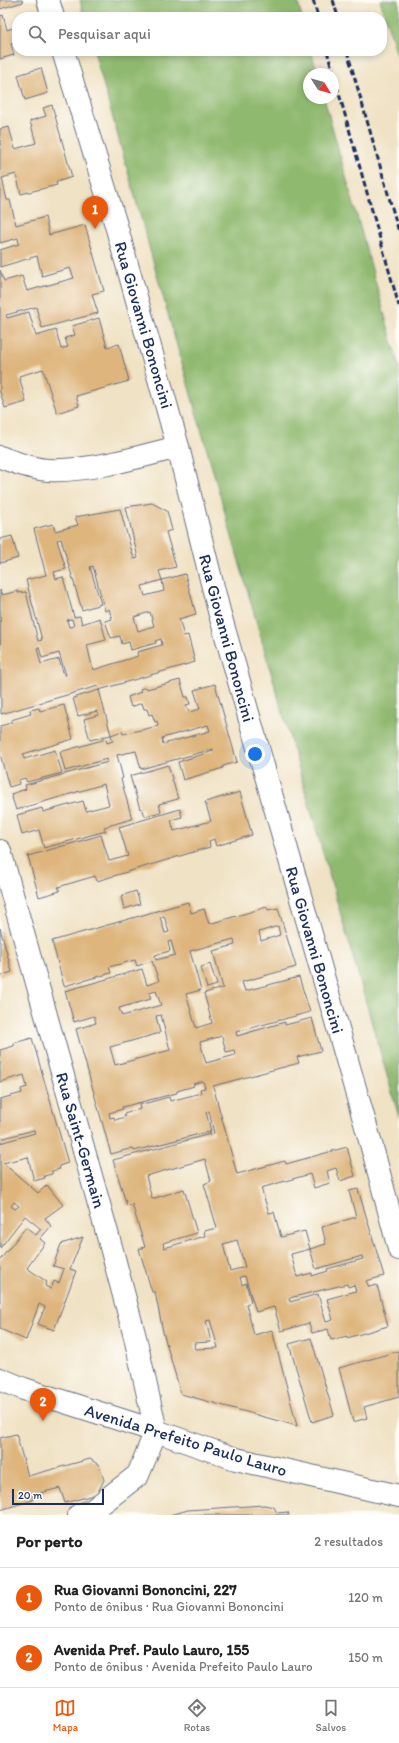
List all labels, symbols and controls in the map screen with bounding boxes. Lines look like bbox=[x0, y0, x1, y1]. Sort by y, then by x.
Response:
search box bbox=[12, 12, 387, 56]
icon: search bbox=[26, 23, 48, 45]
text: Pesquisar aqui bbox=[58, 25, 151, 43]
north arrow bbox=[303, 68, 339, 104]
pin: 1 bbox=[82, 196, 108, 229]
street label: Rua Giovanni Bononcini bbox=[111, 239, 177, 411]
street label: Rua Giovanni Bononcini bbox=[195, 552, 259, 724]
your location bbox=[245, 744, 265, 764]
street label: Rua Giovanni Bononcini bbox=[282, 864, 348, 1036]
street label: Rua Saint-Germain bbox=[52, 1070, 110, 1210]
pin: 2 bbox=[30, 1388, 56, 1421]
street label: Avenida Prefeito Paulo Lauro bbox=[82, 1400, 290, 1480]
scale bar bbox=[12, 1487, 104, 1506]
text: 20 m bbox=[18, 1489, 42, 1502]
text: Por perto bbox=[16, 1531, 83, 1551]
text: 2 resultados bbox=[314, 1534, 383, 1549]
text: Rua Giovanni Bononcini, 227 bbox=[54, 1581, 237, 1599]
text: 1 bbox=[26, 1590, 32, 1605]
text: 120 m bbox=[348, 1590, 383, 1605]
text: Ponto de ônibus · Rua Giovanni Bononcini bbox=[54, 1599, 284, 1614]
text: Avenida Pref. Paulo Lauro, 155 bbox=[54, 1641, 249, 1659]
text: 2 bbox=[26, 1650, 32, 1665]
text: 150 m bbox=[348, 1650, 383, 1665]
text: Ponto de ônibus · Avenida Prefeito Paulo Lauro bbox=[54, 1659, 313, 1674]
tab: Mapa bbox=[53, 1697, 78, 1734]
tab: Rotas bbox=[184, 1697, 210, 1734]
tab: Salvos bbox=[316, 1697, 346, 1734]

